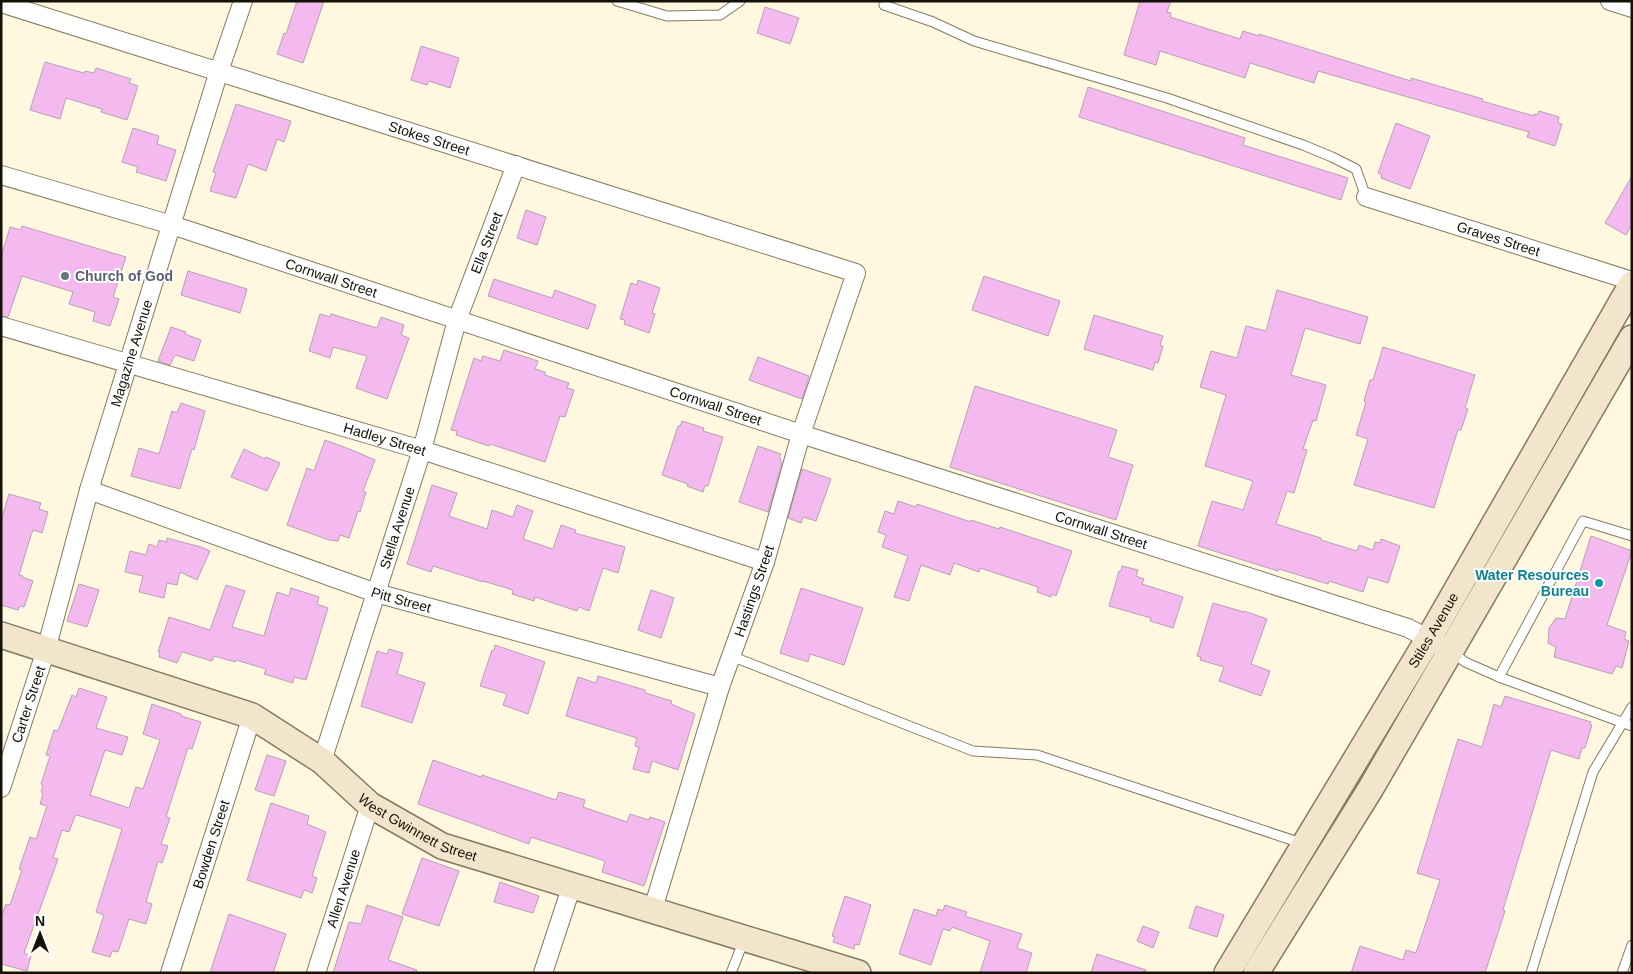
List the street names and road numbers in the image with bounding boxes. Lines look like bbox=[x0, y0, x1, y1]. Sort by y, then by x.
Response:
street label: Stokes Street bbox=[387, 118, 472, 159]
street label: Ella Street bbox=[467, 210, 505, 276]
street label: Graves Street bbox=[1455, 218, 1542, 260]
street label: Cornwall Street bbox=[283, 255, 379, 301]
street label: Magazine Avenue bbox=[107, 298, 156, 409]
street label: Cornwall Street bbox=[668, 383, 764, 428]
street label: Hadley Street bbox=[342, 419, 428, 459]
street label: Stella Avenue bbox=[376, 484, 418, 571]
street label: Cornwall Street bbox=[1053, 508, 1149, 552]
street label: Hastings Street bbox=[731, 543, 777, 639]
street label: Pitt Street bbox=[369, 584, 433, 616]
street label: Stiles Avenue bbox=[1405, 589, 1461, 671]
street label: Carter Street bbox=[8, 664, 48, 745]
street label: West Gwinnett Street bbox=[355, 790, 479, 864]
street label: Bowden Street bbox=[189, 798, 233, 891]
street label: Allen Avenue bbox=[323, 847, 363, 930]

